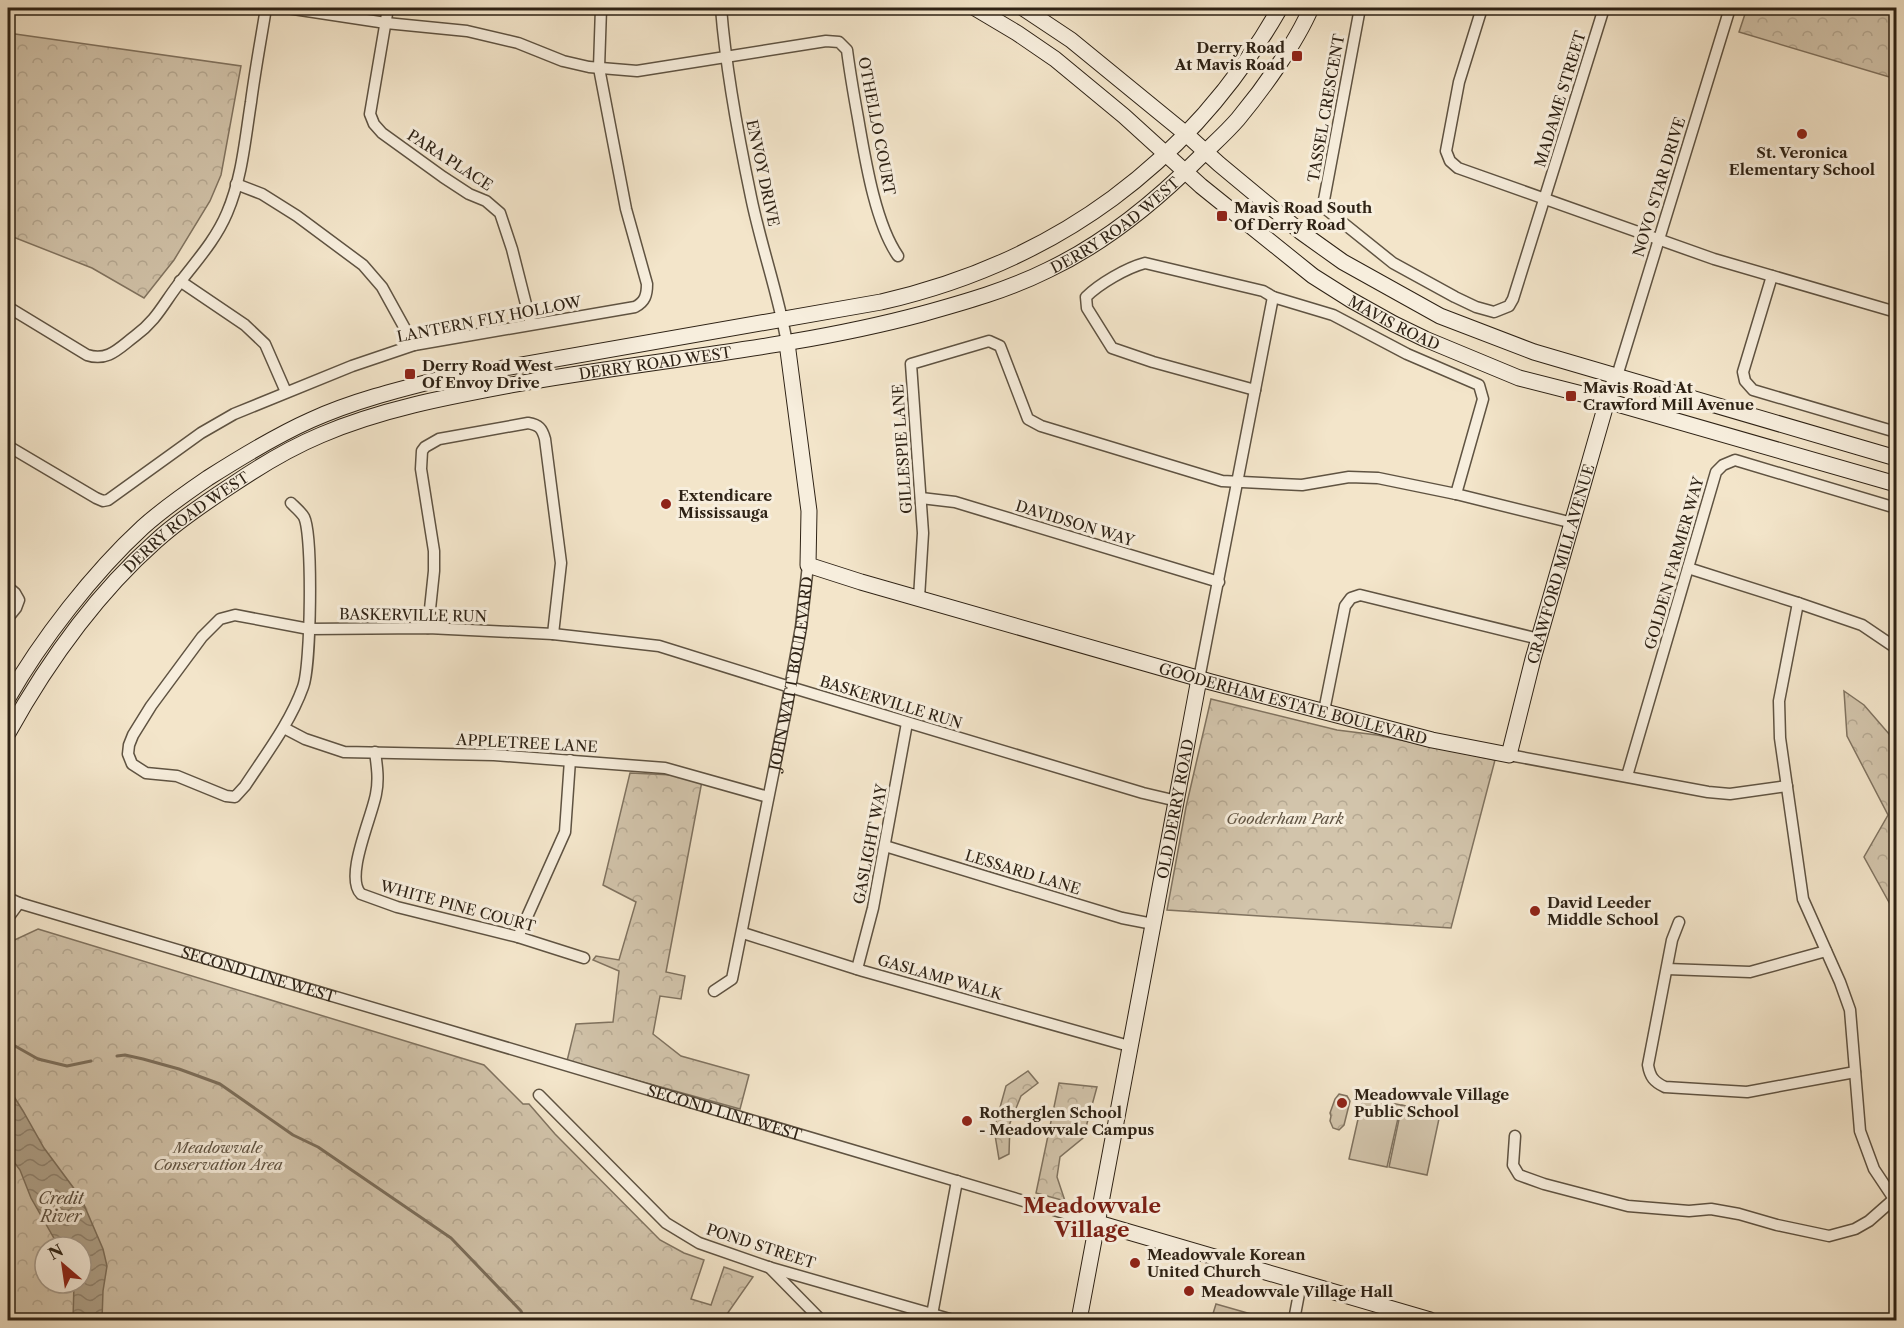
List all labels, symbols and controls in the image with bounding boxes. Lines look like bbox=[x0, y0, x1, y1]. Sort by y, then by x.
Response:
street label: MADAME STREET bbox=[1530, 28, 1590, 170]
street label: TASSEL CRESCENT bbox=[1304, 32, 1349, 184]
place label: Derry Road At Mavis Road bbox=[1174, 38, 1285, 74]
marker: Derry Road At Mavis Road bbox=[1290, 49, 1304, 63]
street label: OTHELLO COURT bbox=[854, 55, 900, 197]
street label: NOVO STAR DRIVE bbox=[1629, 115, 1689, 259]
street label: ENVOY DRIVE bbox=[742, 118, 784, 228]
street label: PARA PLACE bbox=[404, 125, 496, 195]
marker: St. Veronica Elementary School bbox=[1795, 127, 1809, 141]
place label: St. Veronica Elementary School bbox=[1729, 143, 1875, 179]
street label: DERRY ROAD WEST bbox=[1047, 172, 1184, 277]
place label: Mavis Road South Of Derry Road bbox=[1234, 198, 1373, 234]
marker: Mavis Road South Of Derry Road bbox=[1215, 209, 1229, 223]
street label: MAVIS ROAD bbox=[1345, 291, 1443, 354]
street label: LANTERN FLY HOLLOW bbox=[395, 292, 583, 346]
street label: DERRY ROAD WEST bbox=[577, 342, 734, 383]
place label: Derry Road West Of Envoy Drive bbox=[422, 356, 553, 392]
marker: Derry Road West Of Envoy Drive bbox=[403, 367, 417, 381]
place label: Mavis Road At Crawford Mill Avenue bbox=[1583, 378, 1754, 414]
street label: GILLESPIE LANE bbox=[888, 383, 916, 515]
marker: Mavis Road At Crawford Mill Avenue bbox=[1564, 389, 1578, 403]
street label: CRAWFORD MILL AVENUE bbox=[1523, 462, 1598, 666]
street label: DERRY ROAD WEST bbox=[119, 467, 253, 576]
street label: GOLDEN FARMER WAY bbox=[1640, 474, 1708, 652]
place label: Extendicare Mississauga bbox=[678, 486, 772, 522]
street label: DAVIDSON WAY bbox=[1013, 496, 1137, 550]
marker: Extendicare Mississauga bbox=[659, 497, 673, 511]
street label: JOHN WATT BOULEVARD bbox=[764, 575, 816, 774]
street label: BASKERVILLE RUN bbox=[339, 604, 487, 626]
street label: GOODERHAM ESTATE BOULEVARD bbox=[1157, 658, 1429, 748]
street label: BASKERVILLE RUN bbox=[818, 671, 964, 733]
street label: APPLETREE LANE bbox=[455, 730, 598, 756]
street label: OLD DERRY ROAD bbox=[1152, 737, 1197, 881]
street label: GASLIGHT WAY bbox=[849, 782, 891, 906]
park label: Gooderham Park bbox=[1226, 809, 1344, 828]
street label: LESSARD LANE bbox=[963, 845, 1083, 899]
street label: WHITE PINE COURT bbox=[377, 876, 539, 936]
place label: David Leeder Middle School bbox=[1547, 893, 1659, 929]
marker: David Leeder Middle School bbox=[1528, 904, 1542, 918]
street label: SECOND LINE WEST bbox=[179, 942, 339, 1006]
street label: GASLAMP WALK bbox=[875, 950, 1006, 1004]
street label: SECOND LINE WEST bbox=[645, 1080, 805, 1144]
place label: Meadowvale Village Public School bbox=[1354, 1085, 1509, 1121]
marker: Meadowvale Village Public School bbox=[1335, 1096, 1349, 1110]
place label: Rotherglen School - Meadowvale Campus bbox=[979, 1103, 1154, 1139]
marker: Rotherglen School - Meadowvale Campus bbox=[960, 1114, 974, 1128]
park label: Meadowvale Conservation Area bbox=[153, 1138, 283, 1174]
water label: Credit River bbox=[38, 1188, 85, 1226]
district label: Meadowvale Village bbox=[1023, 1193, 1161, 1242]
street label: POND STREET bbox=[704, 1219, 819, 1273]
north arrow bbox=[33, 1235, 93, 1295]
text: N bbox=[45, 1240, 67, 1264]
place label: Meadowvale Korean United Church bbox=[1147, 1245, 1306, 1281]
marker: Meadowvale Korean United Church bbox=[1128, 1256, 1142, 1270]
place label: Meadowvale Village Hall bbox=[1201, 1282, 1393, 1301]
marker: Meadowvale Village Hall bbox=[1182, 1284, 1196, 1298]

